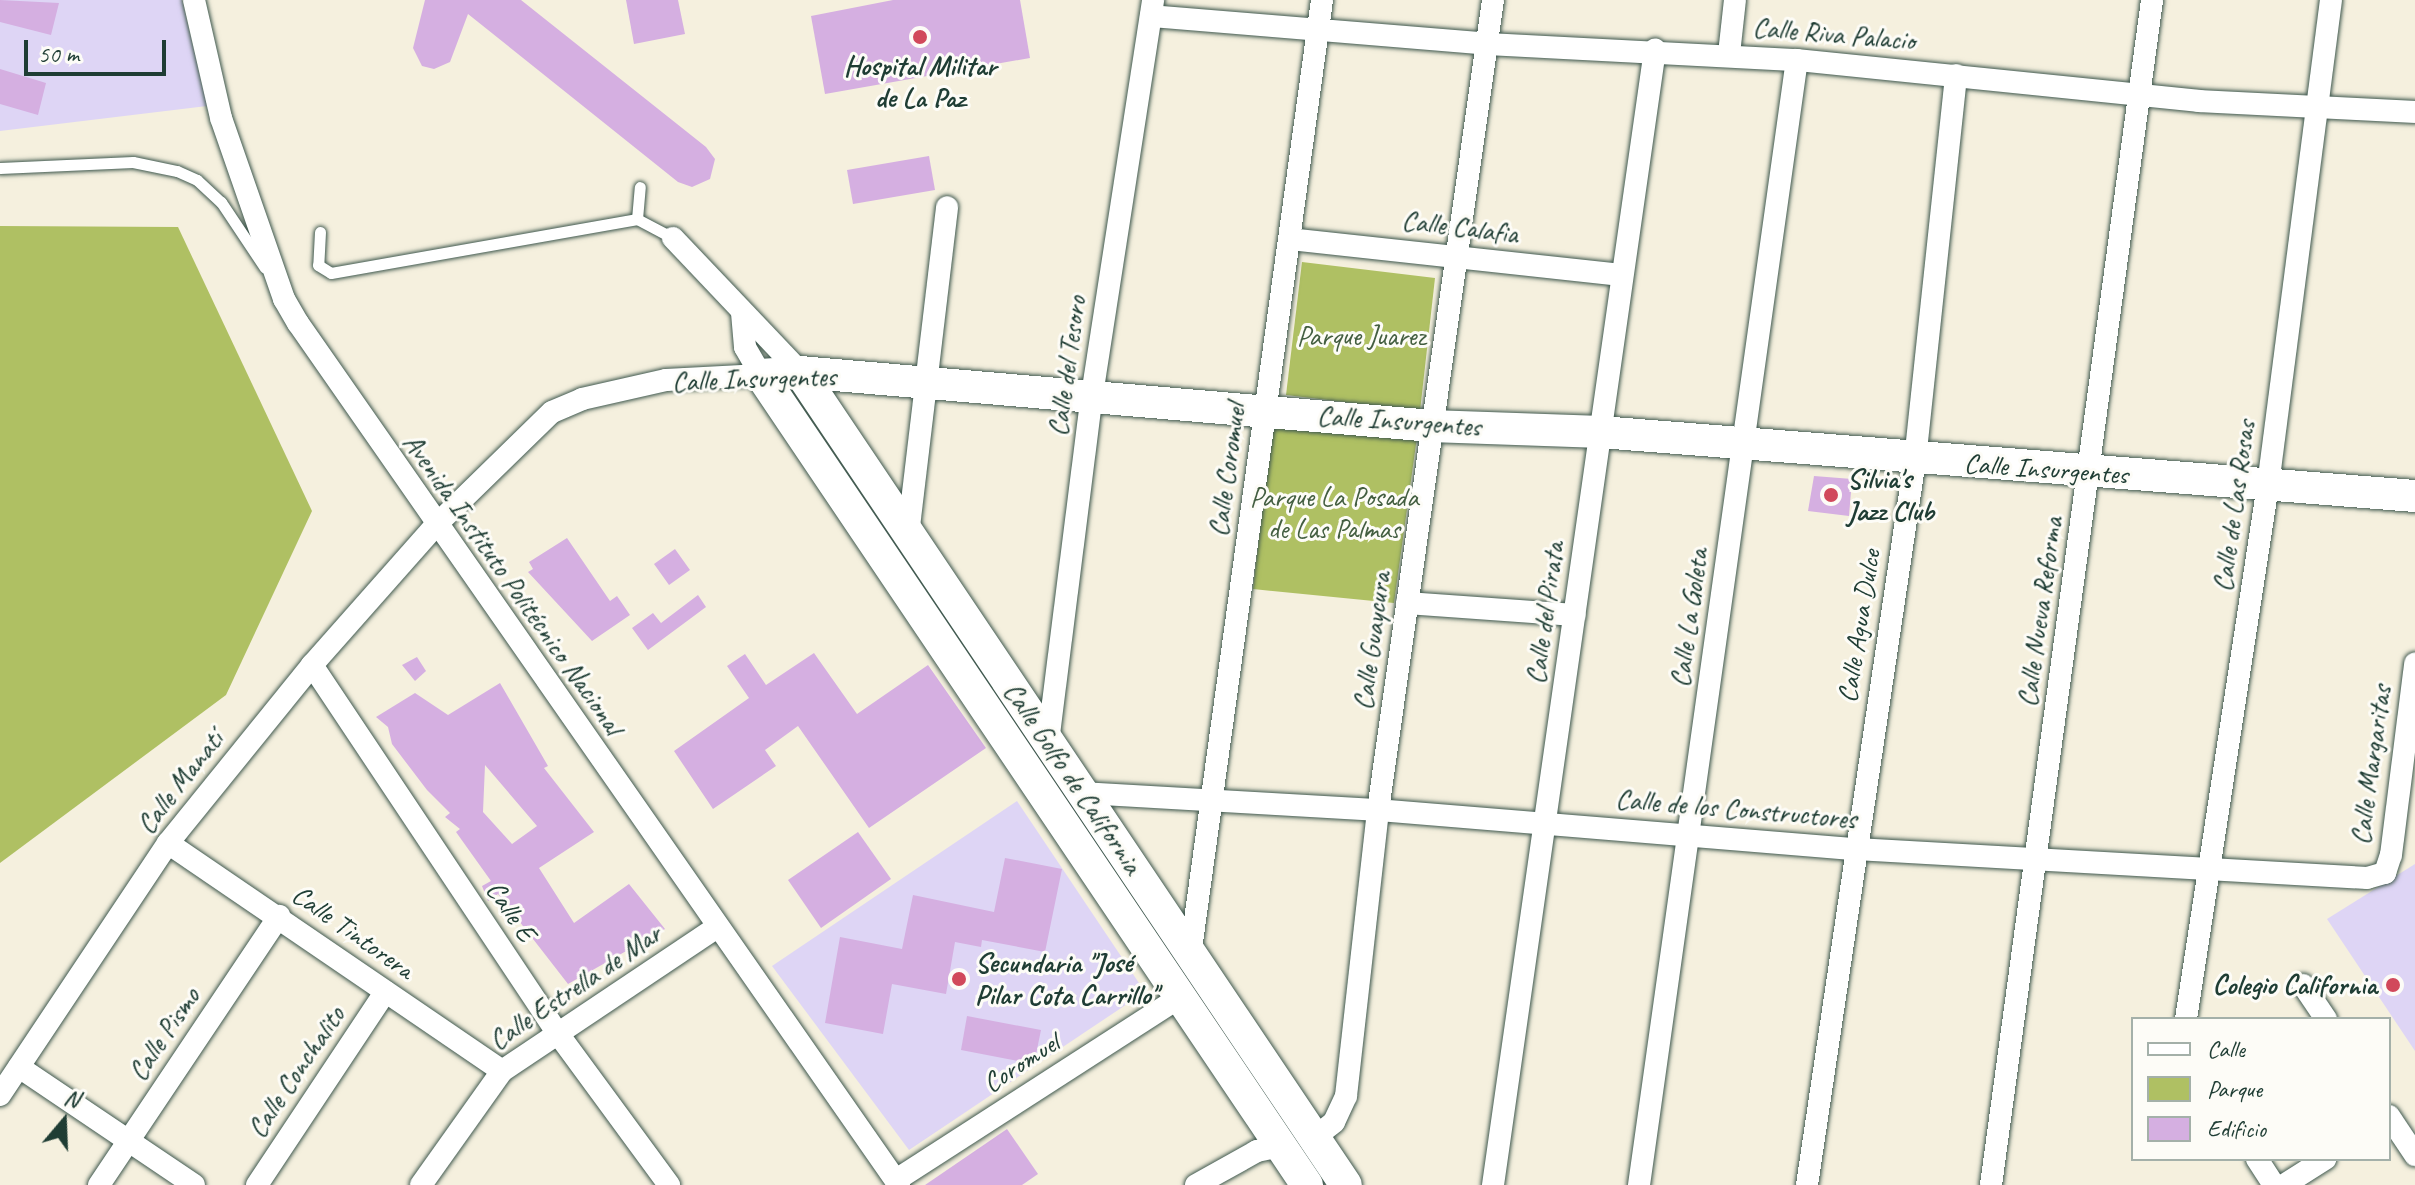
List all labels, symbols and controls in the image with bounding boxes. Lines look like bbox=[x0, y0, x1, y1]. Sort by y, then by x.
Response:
street label: Calle Riva Palacio bbox=[1751, 10, 1917, 58]
scale bar bbox=[28, 24, 170, 74]
marker: Hospital Militar de La Paz bbox=[911, 28, 929, 46]
text: 50 m bbox=[38, 39, 79, 69]
place label: Hospital Militar de La Paz bbox=[844, 49, 996, 115]
street label: Calle Calafia bbox=[1400, 203, 1520, 251]
street label: Calle del Tesoro bbox=[1041, 294, 1093, 438]
park label: Parque Juarez bbox=[1297, 319, 1425, 353]
street label: Calle Insurgentes bbox=[672, 359, 836, 399]
street label: Calle Insurgentes bbox=[1316, 399, 1482, 443]
street label: Calle Coromuel bbox=[1201, 401, 1253, 539]
street label: Calle de Las Rosas bbox=[2205, 418, 2263, 594]
street label: Avenida Instituto Politécnico Nacional bbox=[396, 426, 630, 742]
street label: Calle Insurgentes bbox=[1963, 447, 2129, 491]
place label: Silvia's Jazz Club bbox=[1847, 462, 1934, 528]
park label: Parque La Posada de Las Palmas bbox=[1250, 480, 1418, 546]
marker: Silvia's Jazz Club bbox=[1822, 486, 1840, 504]
street label: Calle Nueva Reforma bbox=[2010, 514, 2070, 710]
street label: Calle del Pirata bbox=[1518, 540, 1572, 686]
street label: Calle La Goleta bbox=[1663, 546, 1715, 690]
street label: Calle Agua Dulce bbox=[1830, 547, 1888, 705]
street label: Calle Guaycura bbox=[1346, 570, 1398, 712]
street label: Calle Golfo de California bbox=[997, 676, 1149, 880]
street label: Calle Margaritas bbox=[2343, 683, 2399, 847]
street label: Calle Manatí bbox=[129, 724, 231, 840]
street label: Calle de los Constructores bbox=[1614, 782, 1858, 836]
street label: Calle E bbox=[479, 874, 543, 948]
street label: Calle Tintorera bbox=[285, 878, 421, 986]
street label: Calle Estrella de Mar bbox=[482, 917, 668, 1057]
place label: Secundaria "José Pilar Cota Carrillo" bbox=[975, 946, 1156, 1012]
place label: Colegio California bbox=[2212, 968, 2377, 1002]
marker: Secundaria "José Pilar Cota Carrillo" bbox=[950, 970, 968, 988]
marker: Colegio California bbox=[2384, 976, 2402, 994]
street label: Calle Pismo bbox=[120, 981, 208, 1087]
street label: Calle Conchalito bbox=[240, 1001, 352, 1143]
legend bbox=[2131, 1017, 2391, 1161]
street label: Coromuel bbox=[976, 1026, 1066, 1100]
text: Calle bbox=[2207, 1034, 2245, 1064]
text: Parque bbox=[2207, 1074, 2262, 1104]
north arrow bbox=[24, 1081, 104, 1161]
text: N bbox=[61, 1083, 83, 1114]
text: Edificio bbox=[2207, 1114, 2266, 1144]

